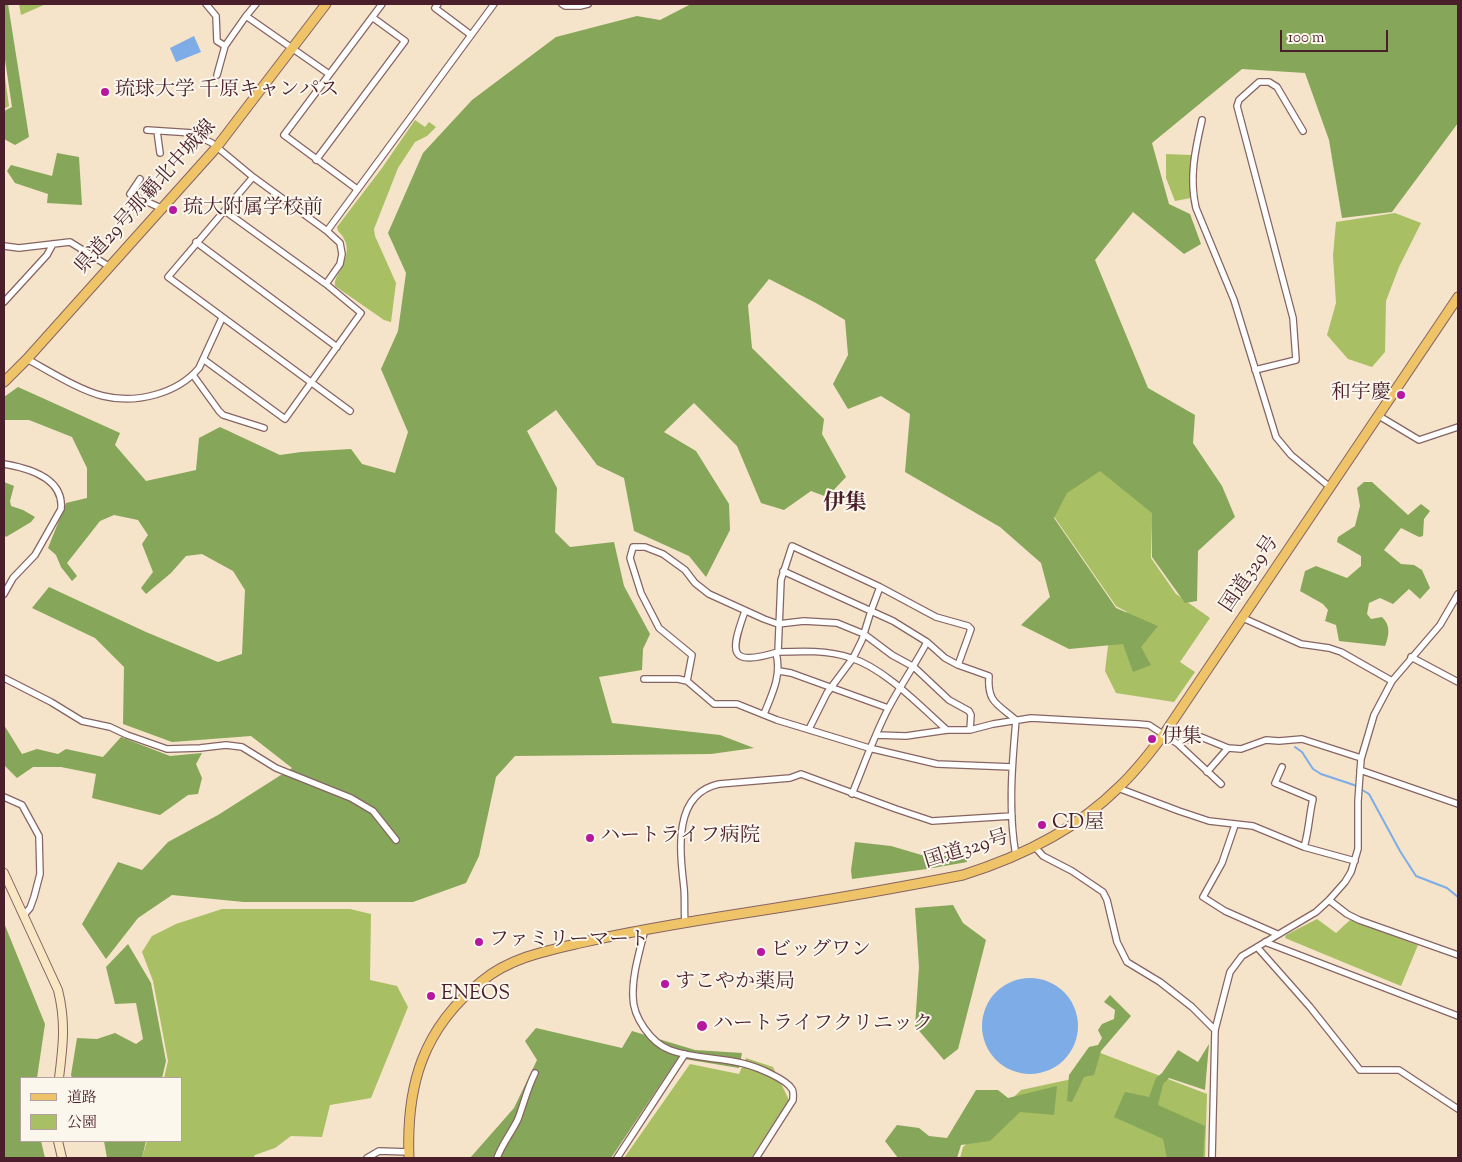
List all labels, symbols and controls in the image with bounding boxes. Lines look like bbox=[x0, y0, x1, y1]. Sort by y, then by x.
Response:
scale bar bbox=[1282, 20, 1390, 52]
text: 100 m bbox=[1288, 28, 1324, 49]
place label: 琉球大学 千原キャンパス bbox=[115, 80, 339, 104]
marker: 琉球大学 千原キャンパス bbox=[99, 86, 111, 98]
street label: 県道29号那覇北中城線 bbox=[71, 116, 223, 280]
place label: 琉大附属学校前 bbox=[183, 198, 323, 222]
marker: 琉大附属学校前 bbox=[167, 204, 179, 216]
place label: 和宇慶 bbox=[1331, 383, 1391, 407]
marker: 和宇慶 bbox=[1395, 389, 1407, 401]
district label: 伊集 bbox=[823, 492, 867, 518]
street label: 国道329号 bbox=[1217, 532, 1285, 618]
place label: 伊集 bbox=[1162, 727, 1202, 751]
marker: 伊集 bbox=[1146, 733, 1158, 745]
place label: CD屋 bbox=[1052, 813, 1104, 837]
marker: CD屋 bbox=[1036, 819, 1048, 831]
place label: ハートライフ病院 bbox=[600, 826, 760, 850]
street label: 国道329号 bbox=[922, 827, 1012, 875]
marker: ハートライフ病院 bbox=[584, 832, 596, 844]
place label: ファミリーマート bbox=[489, 930, 649, 954]
marker: ファミリーマート bbox=[473, 936, 485, 948]
place label: ビッグワン bbox=[771, 940, 871, 964]
marker: ビッグワン bbox=[755, 946, 767, 958]
place label: すこやか薬局 bbox=[675, 972, 795, 996]
marker: すこやか薬局 bbox=[659, 978, 671, 990]
place label: ENEOS bbox=[441, 984, 510, 1008]
marker: ENEOS bbox=[425, 990, 437, 1002]
place label: ハートライフクリニック bbox=[713, 1014, 933, 1038]
marker: ハートライフクリニック bbox=[695, 1019, 709, 1033]
legend bbox=[20, 1077, 182, 1142]
text: 道路 bbox=[67, 1088, 97, 1109]
text: 公園 bbox=[67, 1113, 97, 1134]

